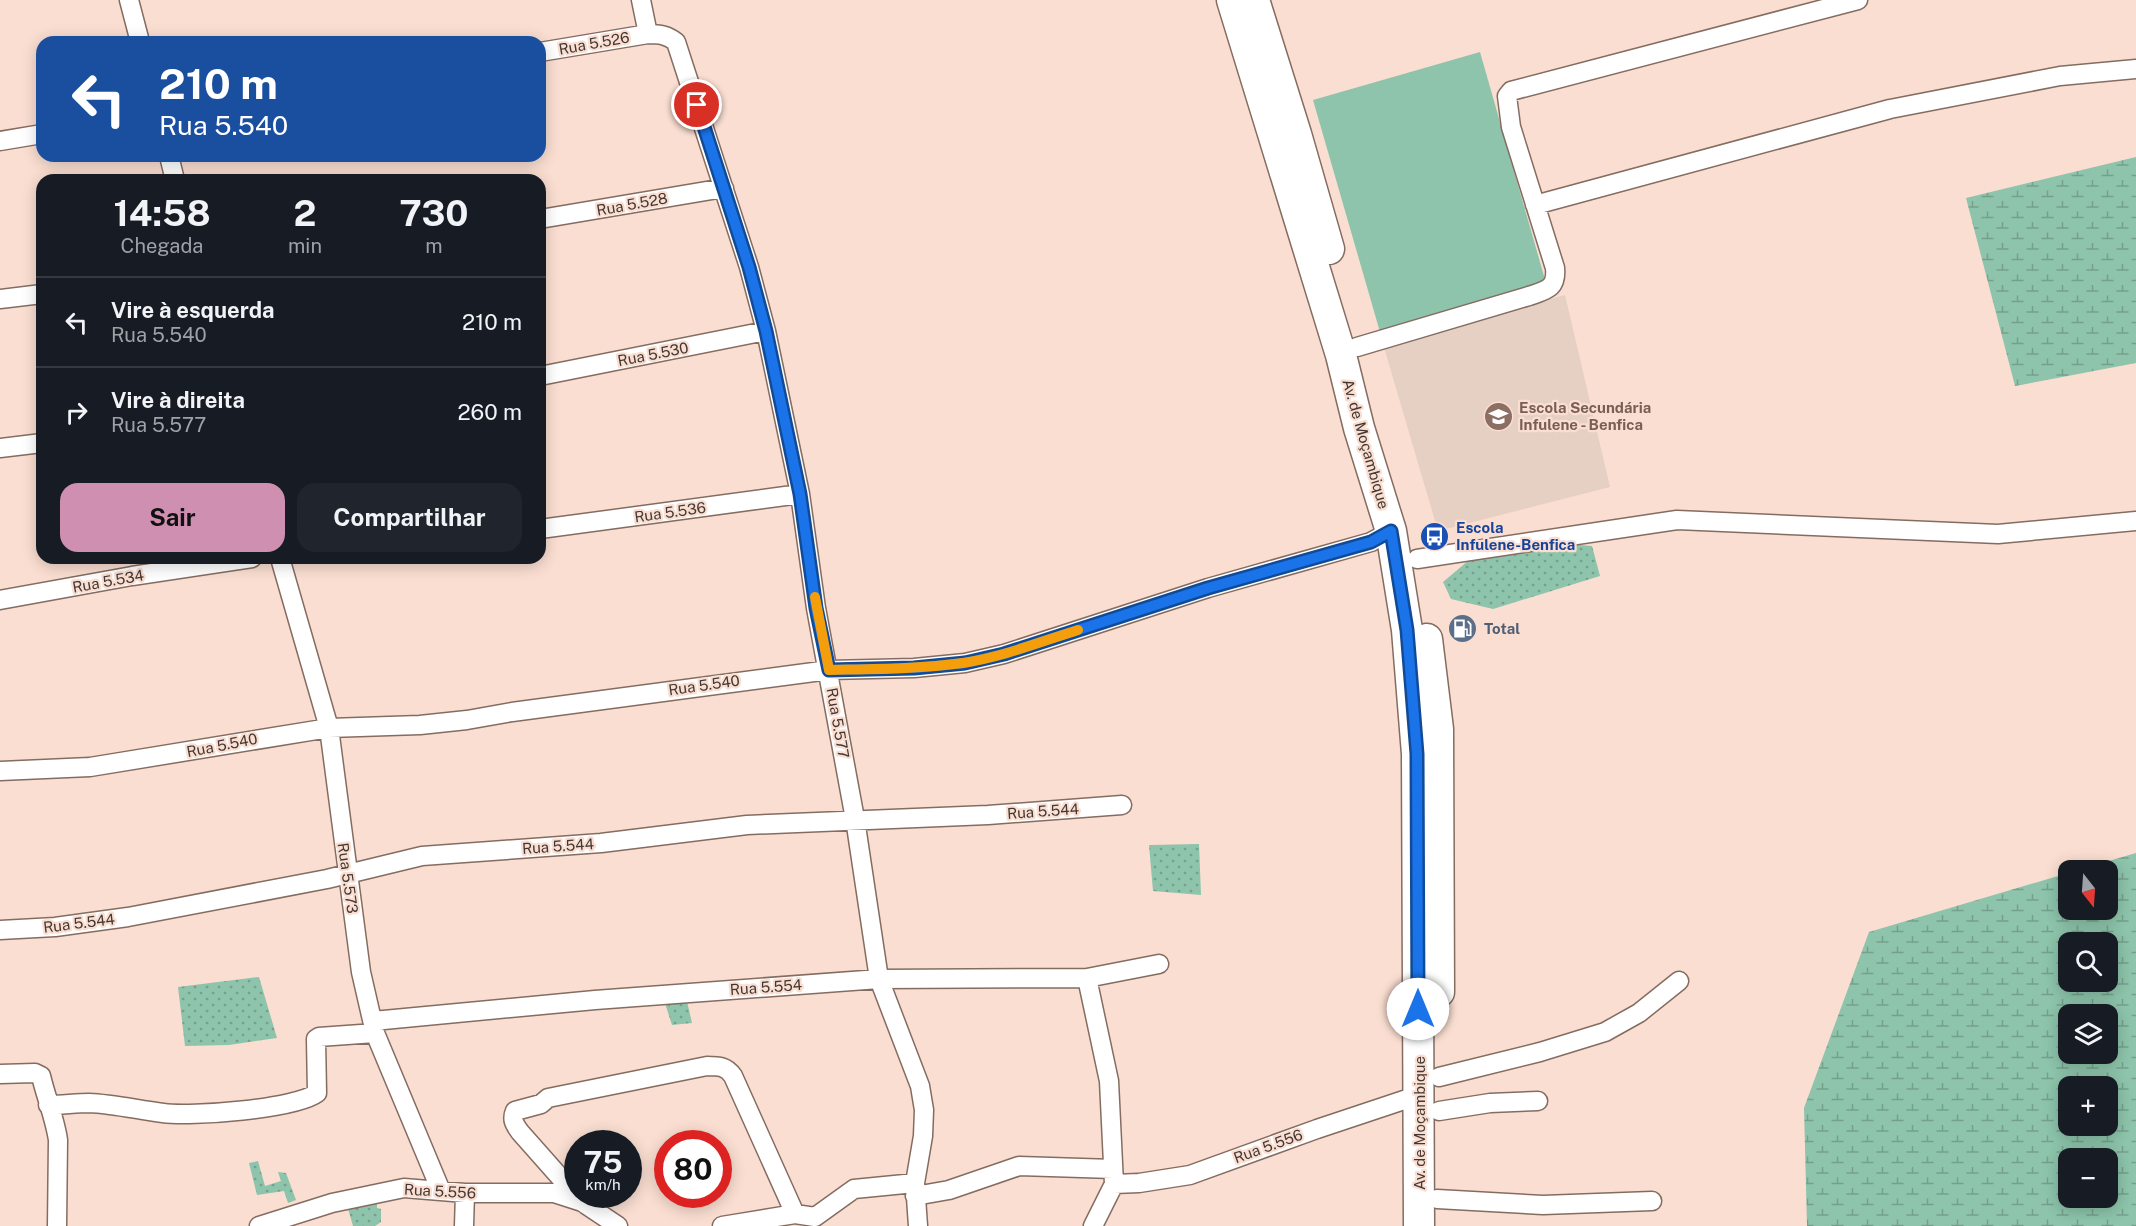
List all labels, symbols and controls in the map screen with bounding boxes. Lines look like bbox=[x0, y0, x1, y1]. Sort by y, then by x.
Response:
street label: Rua 5.526 bbox=[557, 28, 631, 58]
text: 210 m bbox=[159, 59, 278, 108]
icon: left bbox=[60, 60, 138, 138]
pin bbox=[671, 79, 722, 130]
icon: arrive bbox=[680, 88, 713, 121]
text: Rua 5.540 bbox=[159, 109, 288, 141]
street label: Rua 5.528 bbox=[595, 189, 669, 219]
text: 14:58 bbox=[113, 192, 211, 234]
text: 2 bbox=[294, 192, 316, 234]
text: 730 bbox=[399, 192, 469, 234]
text: Chegada bbox=[121, 234, 203, 258]
text: min bbox=[288, 234, 322, 258]
text: m bbox=[425, 234, 443, 258]
text: Vire à esquerda bbox=[111, 297, 275, 323]
icon: left bbox=[60, 306, 93, 339]
text: 210 m bbox=[462, 309, 522, 335]
text: Rua 5.540 bbox=[111, 323, 207, 347]
street label: Rua 5.530 bbox=[616, 339, 690, 369]
street label: Av. de Moçambique bbox=[1339, 377, 1393, 511]
text: Vire à direita bbox=[111, 387, 245, 413]
icon: right bbox=[60, 396, 93, 429]
text: 260 m bbox=[457, 399, 522, 425]
place label: Escola Secundária Infulene - Benfica bbox=[1519, 399, 1651, 433]
school or university icon: Escola Secundária Infulene - Benfica bbox=[1482, 400, 1514, 432]
text: Rua 5.577 bbox=[111, 413, 206, 437]
button: Sair bbox=[60, 483, 285, 552]
button: Compartilhar bbox=[297, 483, 522, 552]
street label: Rua 5.536 bbox=[633, 499, 707, 525]
place label: Escola Infulene-Benfica bbox=[1456, 519, 1575, 553]
bus stop icon: Escola Infulene-Benfica bbox=[1419, 520, 1451, 552]
street label: Rua 5.534 bbox=[71, 566, 145, 596]
fuel station icon: Total bbox=[1447, 612, 1479, 644]
place label: Total bbox=[1484, 620, 1520, 637]
street label: Rua 5.540 bbox=[667, 672, 741, 698]
street label: Rua 5.577 bbox=[823, 686, 853, 760]
street label: Rua 5.540 bbox=[185, 730, 259, 760]
street label: Rua 5.544 bbox=[1006, 800, 1080, 822]
street label: Rua 5.544 bbox=[521, 835, 595, 857]
street label: Rua 5.573 bbox=[335, 841, 361, 915]
north arrow bbox=[2058, 860, 2118, 920]
map controls bbox=[2058, 860, 2118, 1208]
street label: Rua 5.544 bbox=[42, 910, 116, 936]
button: search bbox=[2058, 932, 2118, 992]
street label: Rua 5.554 bbox=[729, 976, 803, 998]
position arrow bbox=[1386, 977, 1450, 1041]
button: layers bbox=[2058, 1004, 2118, 1064]
street label: Av. de Moçambique bbox=[1411, 1056, 1428, 1190]
button: + bbox=[2058, 1076, 2118, 1136]
street label: Rua 5.556 bbox=[1231, 1126, 1305, 1166]
speed limit sign: 80 bbox=[654, 1130, 732, 1208]
text: 75 bbox=[583, 1144, 623, 1180]
button: − bbox=[2058, 1148, 2118, 1208]
text: km/h bbox=[585, 1176, 621, 1193]
street label: Rua 5.556 bbox=[403, 1181, 477, 1201]

